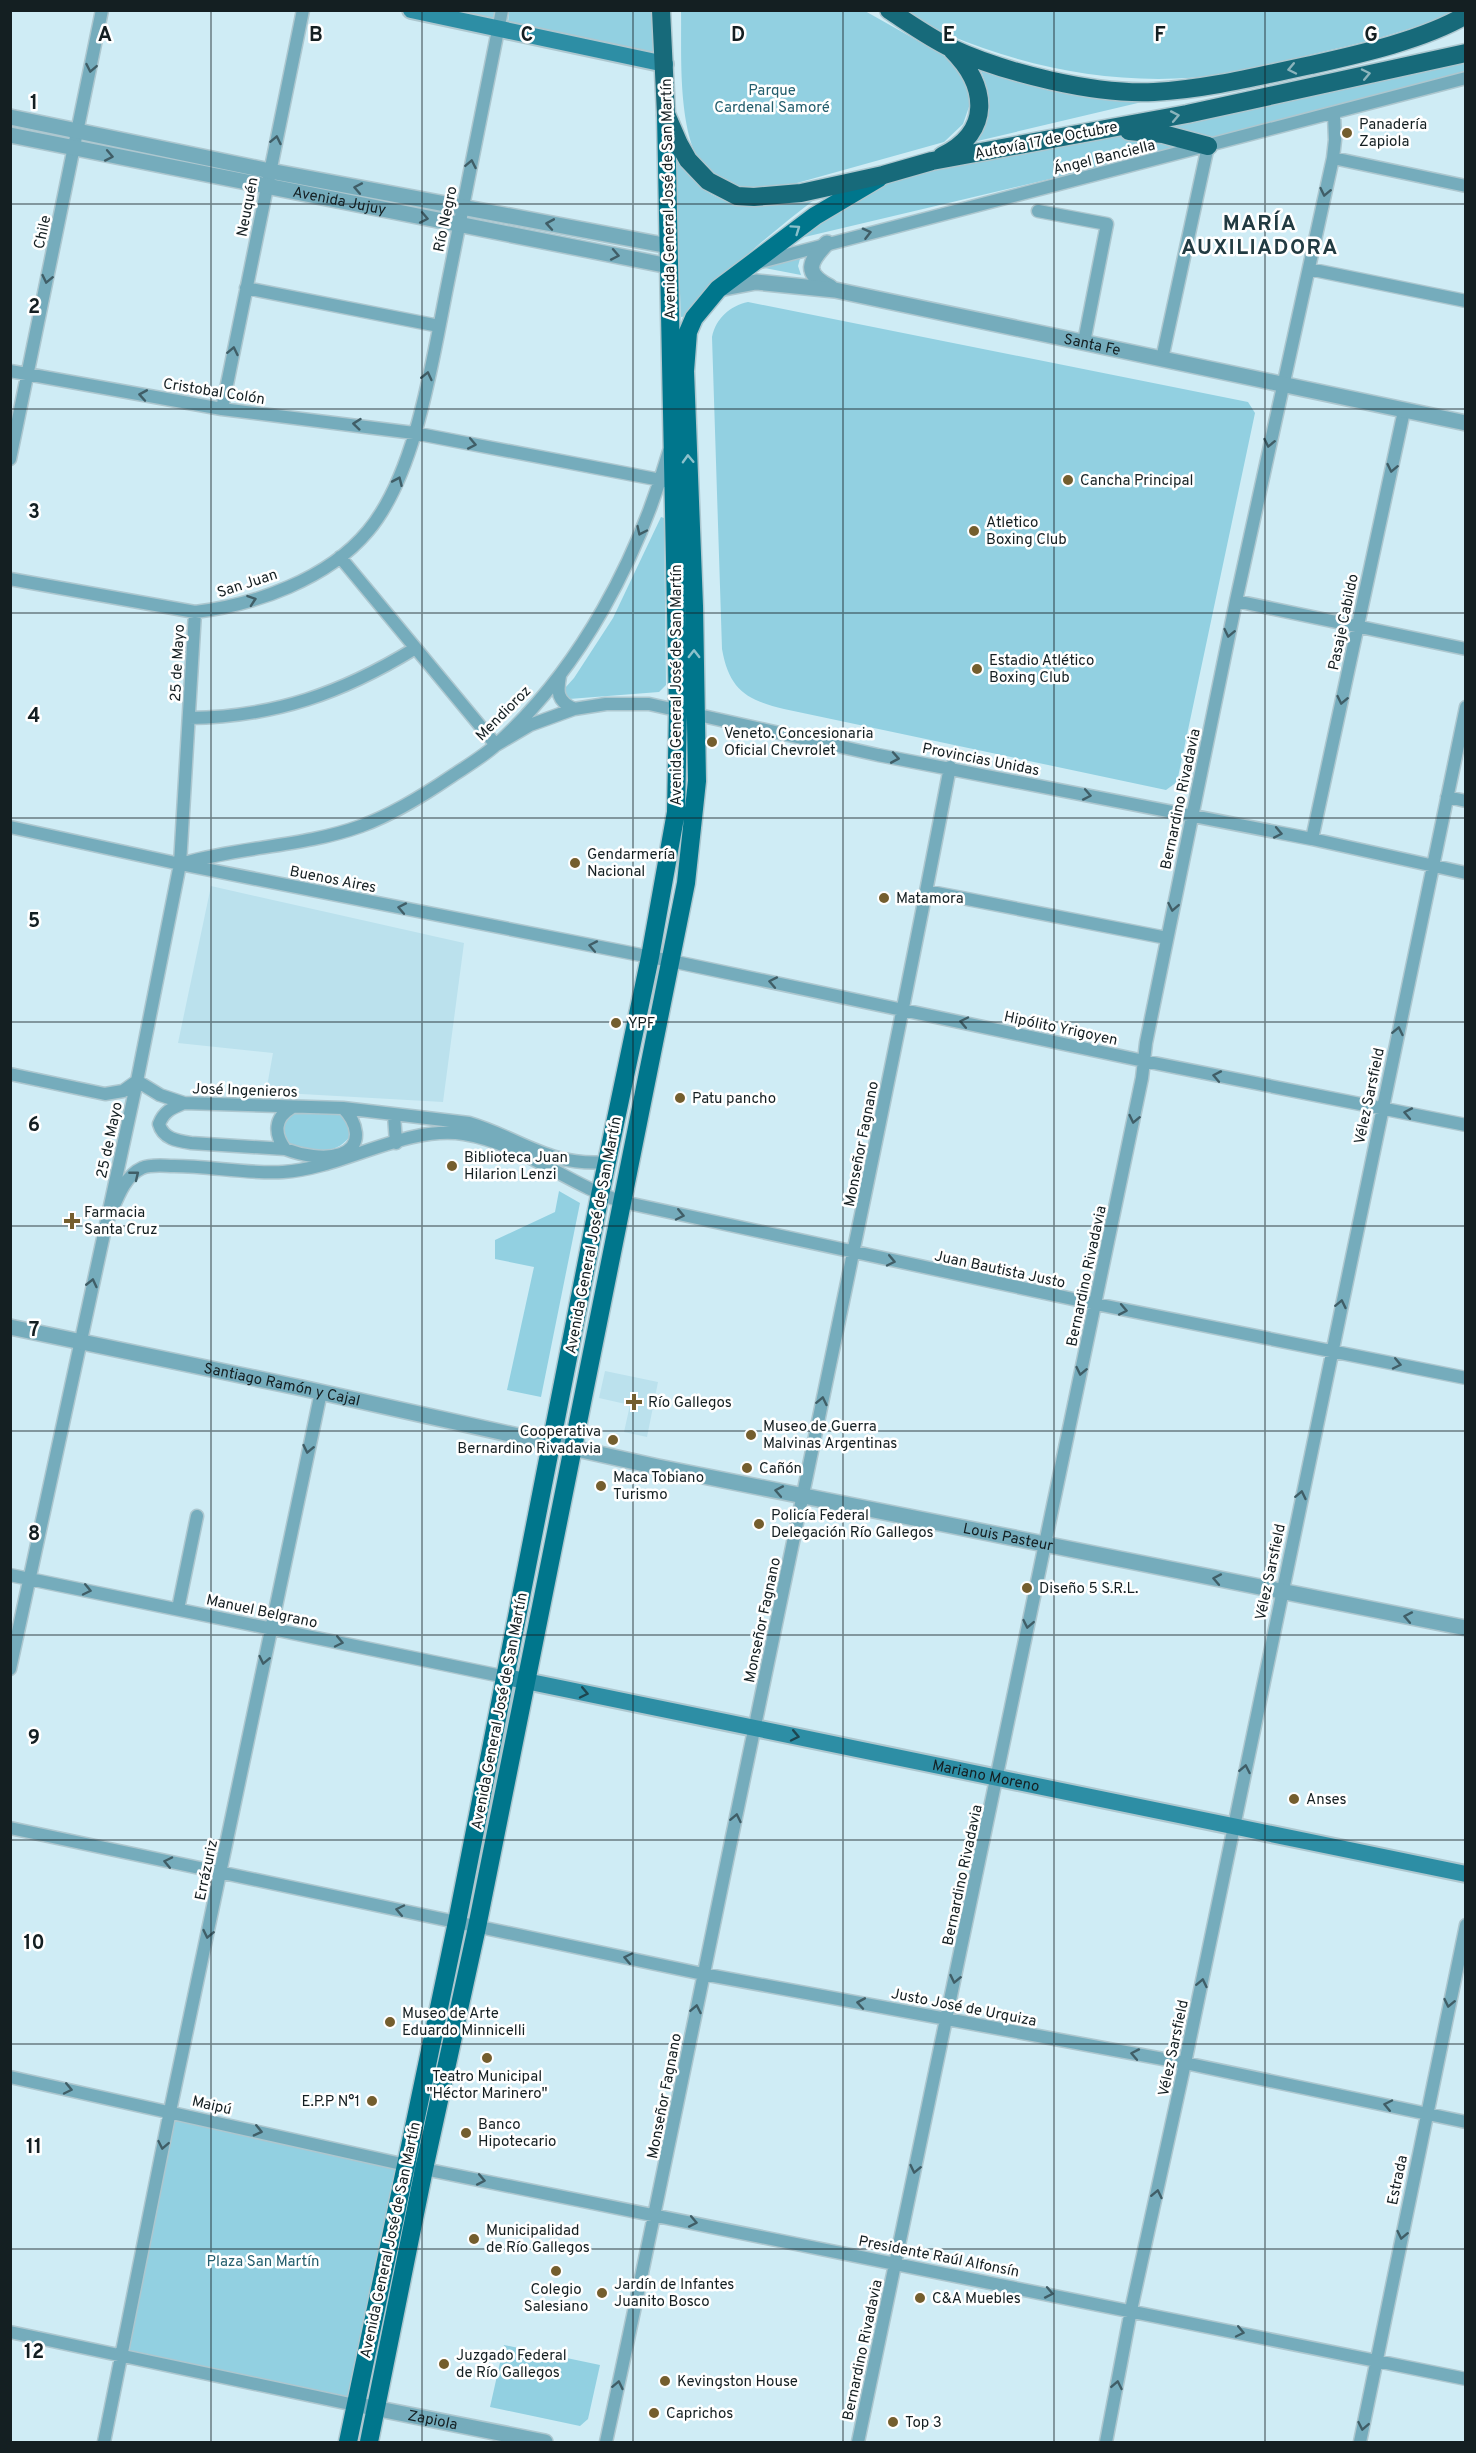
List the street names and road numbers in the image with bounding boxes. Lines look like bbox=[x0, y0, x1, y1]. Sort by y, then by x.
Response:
street label: Avenida General José de San Martín bbox=[658, 78, 681, 320]
street label: Autovía 17 de Octubre bbox=[973, 118, 1119, 165]
street label: Ángel Banciella bbox=[1051, 136, 1157, 180]
street label: Neuquén bbox=[233, 176, 264, 239]
street label: Avenida Jujuy bbox=[291, 183, 388, 221]
street label: Río Negro bbox=[430, 185, 463, 254]
street label: Chile bbox=[31, 214, 56, 251]
street label: Santa Fe bbox=[1062, 330, 1122, 361]
street label: Cristobal Colón bbox=[161, 375, 266, 410]
street label: Avenida General José de San Martín bbox=[668, 564, 687, 806]
street label: San Juan bbox=[215, 566, 280, 603]
street label: Pasaje Cabildo bbox=[1325, 572, 1364, 672]
street label: 25 de Mayo bbox=[167, 624, 190, 702]
street label: Mendioroz bbox=[472, 682, 536, 746]
street label: Bernardino Rivadavia bbox=[1157, 727, 1206, 872]
street label: Provincias Unidas bbox=[920, 740, 1041, 781]
street label: Buenos Aires bbox=[288, 863, 378, 898]
street label: Hipólito Yrigoyen bbox=[1002, 1008, 1119, 1051]
street label: Vélez Sarsfield bbox=[1351, 1046, 1390, 1146]
street label: José Ingenieros bbox=[192, 1080, 298, 1103]
street label: Monseñor Fagnano bbox=[841, 1080, 884, 1209]
street label: 25 de Mayo bbox=[93, 1100, 128, 1180]
street label: Avenida General José de San Martín bbox=[562, 1115, 627, 1356]
street label: Bernardino Rivadavia bbox=[1063, 1204, 1112, 1349]
street label: Juan Bautista Justo bbox=[932, 1247, 1067, 1294]
street label: Santiago Ramón y Cajal bbox=[202, 1360, 362, 1412]
street label: Louis Pasteur bbox=[961, 1520, 1055, 1557]
street label: Vélez Sarsfield bbox=[1252, 1522, 1291, 1622]
street label: Monseñor Fagnano bbox=[741, 1556, 786, 1685]
street label: Manuel Belgrano bbox=[204, 1591, 319, 1634]
street label: Avenida General José de San Martín bbox=[468, 1591, 533, 1832]
street label: Mariano Moreno bbox=[930, 1757, 1041, 1797]
street label: Bernardino Rivadavia bbox=[939, 1803, 988, 1948]
street label: Errázuriz bbox=[192, 1838, 223, 1902]
street label: Justo José de Urquiza bbox=[889, 1985, 1038, 2032]
street label: Vélez Sarsfield bbox=[1155, 1998, 1194, 2098]
street label: Monseñor Fagnano bbox=[644, 2032, 687, 2161]
street label: Maipú bbox=[190, 2093, 233, 2120]
street label: Avenida General José de San Martín bbox=[357, 2120, 426, 2360]
street label: Estrada bbox=[1384, 2154, 1413, 2207]
street label: Presidente Raúl Alfonsín bbox=[857, 2233, 1021, 2282]
street label: Bernardino Rivadavia bbox=[839, 2278, 888, 2423]
street label: Zapiola bbox=[406, 2407, 459, 2435]

